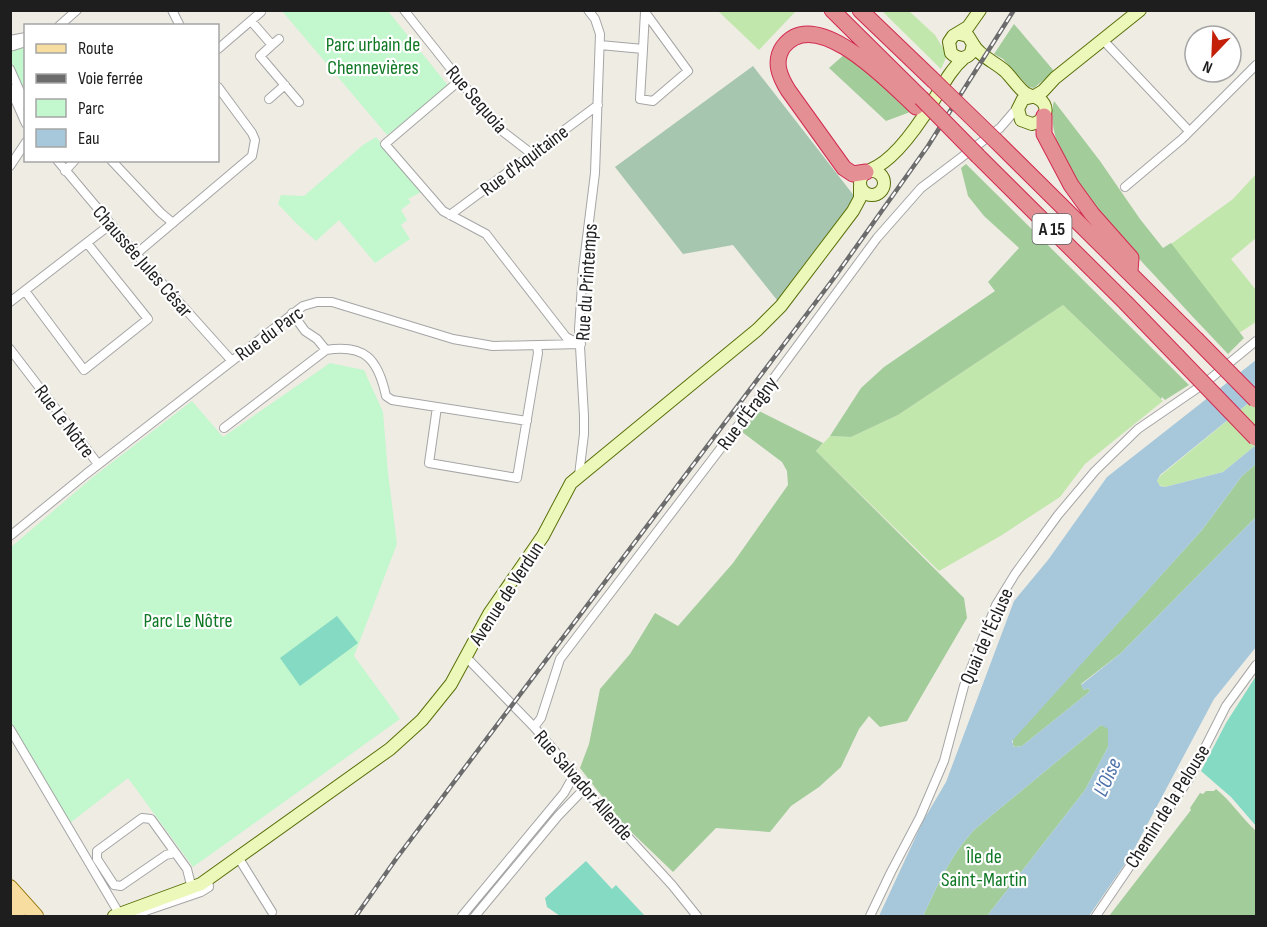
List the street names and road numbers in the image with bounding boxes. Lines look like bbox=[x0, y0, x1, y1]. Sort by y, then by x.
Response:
street label: Rue Sequoia bbox=[440, 61, 512, 138]
street label: Rue d'Aquitaine bbox=[476, 120, 573, 202]
street label: Chaussée Jules César bbox=[87, 201, 198, 323]
road number: A 15 bbox=[1032, 214, 1072, 244]
street label: Rue du Printemps bbox=[571, 223, 603, 342]
street label: Rue du Parc bbox=[231, 301, 308, 366]
street label: Rue d'Éragny bbox=[712, 372, 783, 455]
street label: Rue Le Nôtre bbox=[29, 380, 99, 463]
street label: Avenue de Verdun bbox=[464, 537, 549, 651]
street label: Quai de l'Écluse bbox=[955, 585, 1019, 688]
street label: Rue Salvador Allende bbox=[529, 725, 638, 846]
street label: Chemin de la Pelouse bbox=[1120, 740, 1215, 873]

